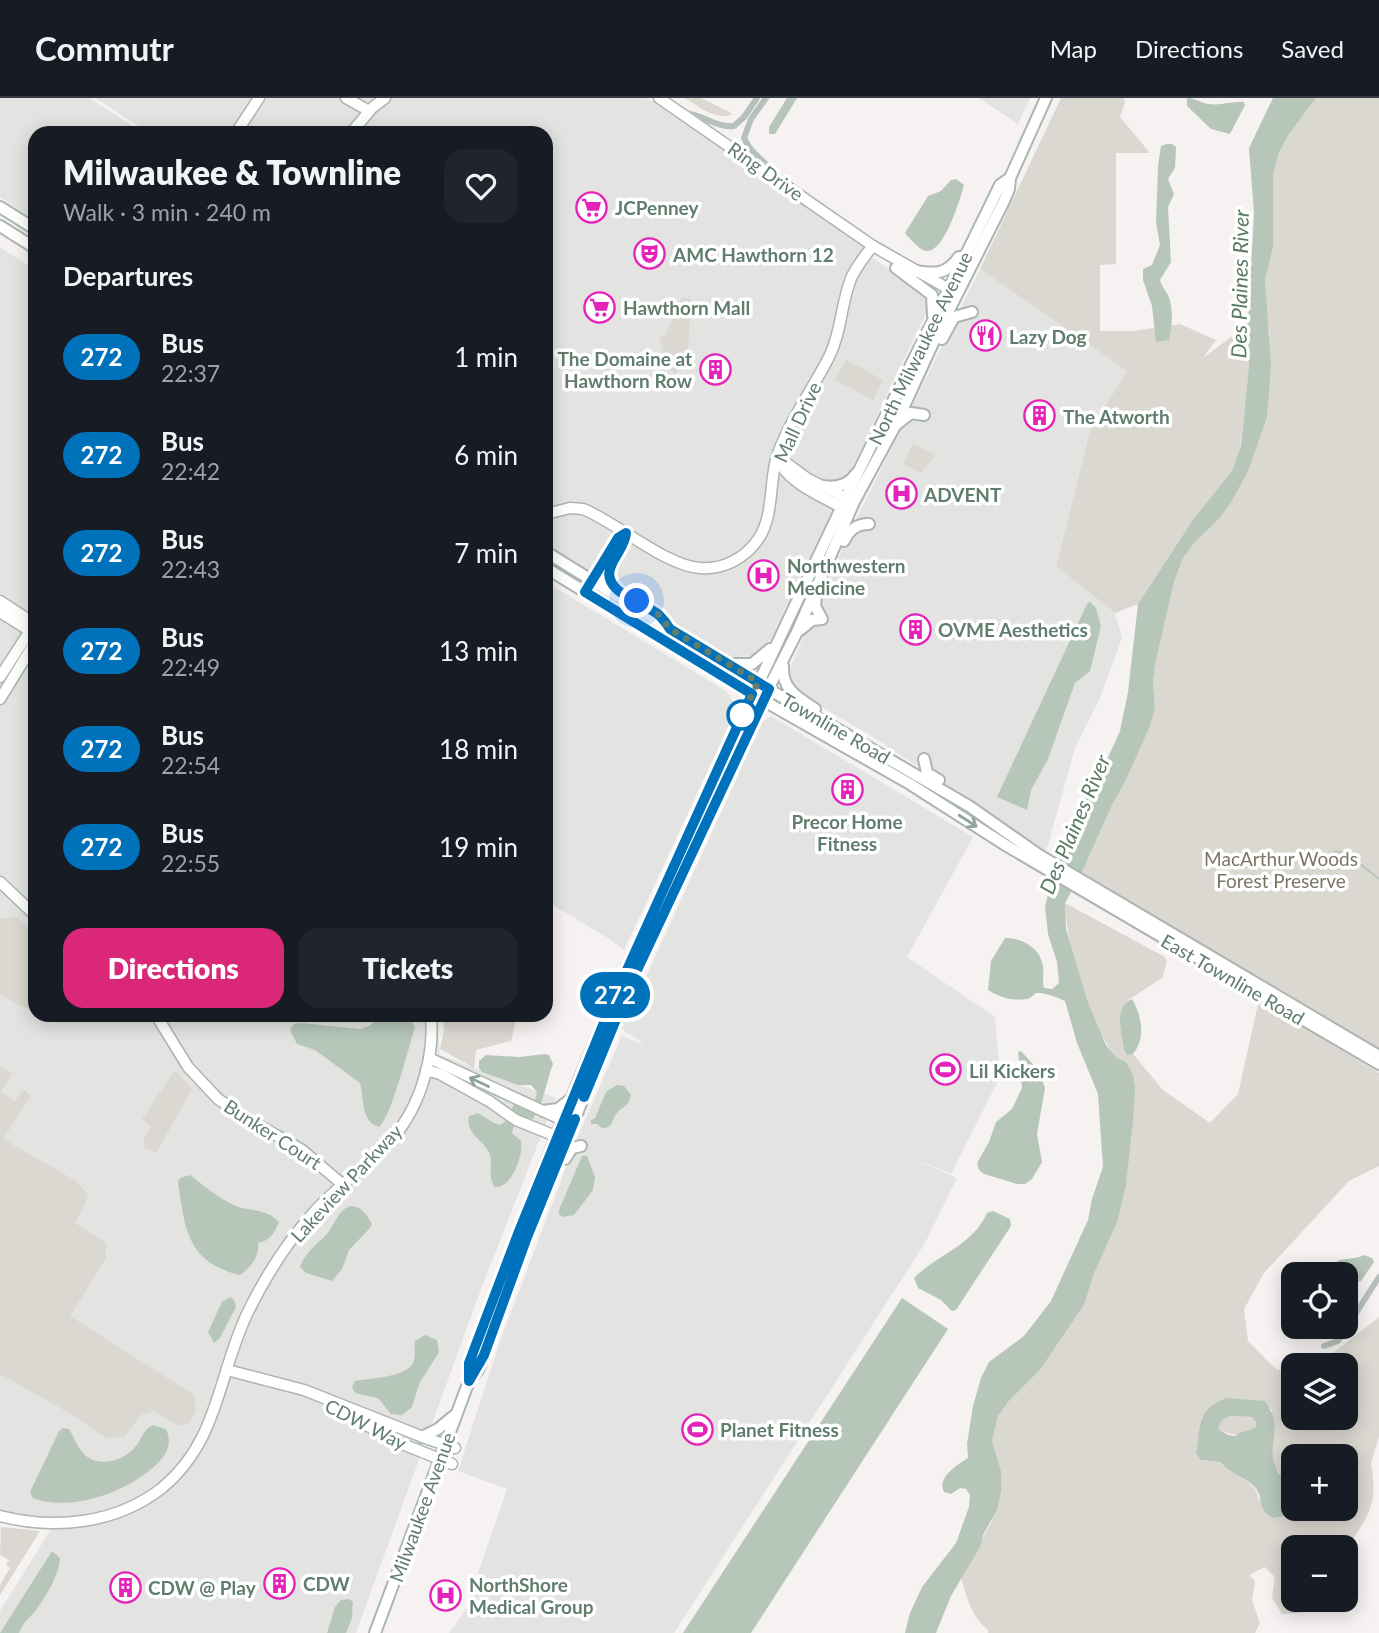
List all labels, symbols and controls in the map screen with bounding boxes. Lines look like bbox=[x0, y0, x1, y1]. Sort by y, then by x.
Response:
text: Commutr bbox=[35, 28, 174, 68]
text: Map bbox=[1050, 34, 1097, 63]
text: Directions bbox=[1135, 34, 1243, 63]
text: Saved bbox=[1281, 34, 1344, 63]
street label: Ring Drive bbox=[724, 137, 808, 205]
button: heart bbox=[444, 149, 518, 223]
text: Milwaukee & Townline bbox=[63, 152, 401, 192]
supermarket icon: JCPenney bbox=[575, 190, 609, 224]
place label: JCPenney bbox=[615, 196, 699, 219]
text: Walk · 3 min · 240 m bbox=[63, 198, 271, 226]
water label: Des Plaines River bbox=[1225, 209, 1253, 359]
theatre icon: AMC Hawthorn 12 bbox=[633, 237, 667, 271]
place label: AMC Hawthorn 12 bbox=[672, 243, 834, 266]
street label: North Milwaukee Avenue bbox=[863, 248, 977, 448]
text: Departures bbox=[63, 260, 193, 292]
supermarket icon: Hawthorn Mall bbox=[583, 290, 617, 324]
place label: Hawthorn Mall bbox=[623, 296, 750, 319]
restaurant icon: Lazy Dog bbox=[969, 319, 1003, 353]
place label: Lazy Dog bbox=[1009, 325, 1087, 348]
text: Bus bbox=[161, 327, 204, 359]
text: 1 min bbox=[454, 341, 518, 373]
text: 272 bbox=[81, 342, 122, 371]
place label: The Domaine at Hawthorn Row bbox=[558, 347, 693, 392]
building icon: The Domaine at Hawthorn Row bbox=[698, 352, 732, 386]
text: 22:37 bbox=[161, 359, 220, 387]
street label: Mall Drive bbox=[768, 378, 826, 466]
building icon: The Atworth bbox=[1023, 399, 1057, 433]
place label: The Atworth bbox=[1063, 405, 1170, 428]
text: Bus bbox=[161, 425, 204, 457]
text: 6 min bbox=[454, 439, 518, 471]
text: 272 bbox=[81, 440, 122, 469]
text: 22:42 bbox=[161, 457, 220, 485]
hospital icon: ADVENT bbox=[884, 477, 918, 511]
place label: ADVENT bbox=[923, 483, 1002, 506]
text: Bus bbox=[161, 523, 204, 555]
text: 7 min bbox=[454, 537, 518, 569]
text: 272 bbox=[81, 538, 122, 567]
place label: Northwestern Medicine bbox=[787, 554, 906, 599]
text: 22:43 bbox=[161, 555, 220, 583]
hospital icon: Northwestern Medicine bbox=[747, 559, 781, 593]
your location bbox=[619, 583, 654, 618]
building icon: OVME Aesthetics bbox=[898, 612, 932, 646]
place label: OVME Aesthetics bbox=[938, 618, 1088, 641]
text: Bus bbox=[161, 621, 204, 653]
text: 13 min bbox=[439, 635, 518, 667]
text: 272 bbox=[81, 636, 122, 665]
text: 22:49 bbox=[161, 653, 220, 681]
street label: Townline Road bbox=[778, 688, 894, 768]
unlabelled marker bbox=[727, 700, 757, 730]
text: Bus bbox=[161, 719, 204, 751]
text: 18 min bbox=[439, 733, 518, 765]
text: 272 bbox=[81, 734, 122, 763]
water label: Des Plaines River bbox=[1033, 750, 1115, 897]
text: 22:54 bbox=[161, 751, 220, 779]
building icon: Precor Home Fitness bbox=[830, 773, 864, 807]
place label: Precor Home Fitness bbox=[791, 810, 903, 855]
one-way arrow bbox=[957, 814, 977, 828]
text: Bus bbox=[161, 817, 204, 849]
text: 19 min bbox=[439, 831, 518, 863]
text: 272 bbox=[81, 832, 122, 861]
park label: MacArthur Woods Forest Preserve bbox=[1204, 847, 1358, 892]
text: 22:55 bbox=[161, 849, 220, 877]
button: Directions bbox=[63, 928, 284, 1008]
button: Tickets bbox=[298, 928, 518, 1008]
street label: East Townline Road bbox=[1157, 929, 1309, 1029]
line badge: 272 bbox=[575, 972, 655, 1018]
text: 272 bbox=[594, 980, 636, 1009]
sports icon: Lil Kickers bbox=[929, 1053, 963, 1087]
place label: Lil Kickers bbox=[969, 1059, 1055, 1082]
one-way arrow bbox=[469, 1075, 490, 1089]
street label: Bunker Court bbox=[220, 1094, 326, 1174]
street label: Lakeview Parkway bbox=[285, 1119, 407, 1247]
map controls bbox=[1281, 1262, 1358, 1612]
button: locate bbox=[1281, 1262, 1358, 1339]
button: layers bbox=[1281, 1353, 1358, 1430]
street label: CDW Way bbox=[321, 1394, 411, 1454]
sports icon: Planet Fitness bbox=[680, 1412, 714, 1446]
place label: Planet Fitness bbox=[720, 1418, 839, 1441]
street label: Milwaukee Avenue bbox=[384, 1429, 460, 1585]
button: + bbox=[1281, 1444, 1358, 1521]
button: − bbox=[1281, 1535, 1358, 1612]
building icon: CDW bbox=[263, 1566, 297, 1600]
building icon: CDW @ Play bbox=[108, 1570, 142, 1604]
place label: CDW bbox=[303, 1572, 350, 1595]
place label: NorthShore Medical Group bbox=[469, 1573, 594, 1618]
place label: CDW @ Play bbox=[148, 1576, 257, 1599]
hospital icon: NorthShore Medical Group bbox=[429, 1578, 463, 1612]

